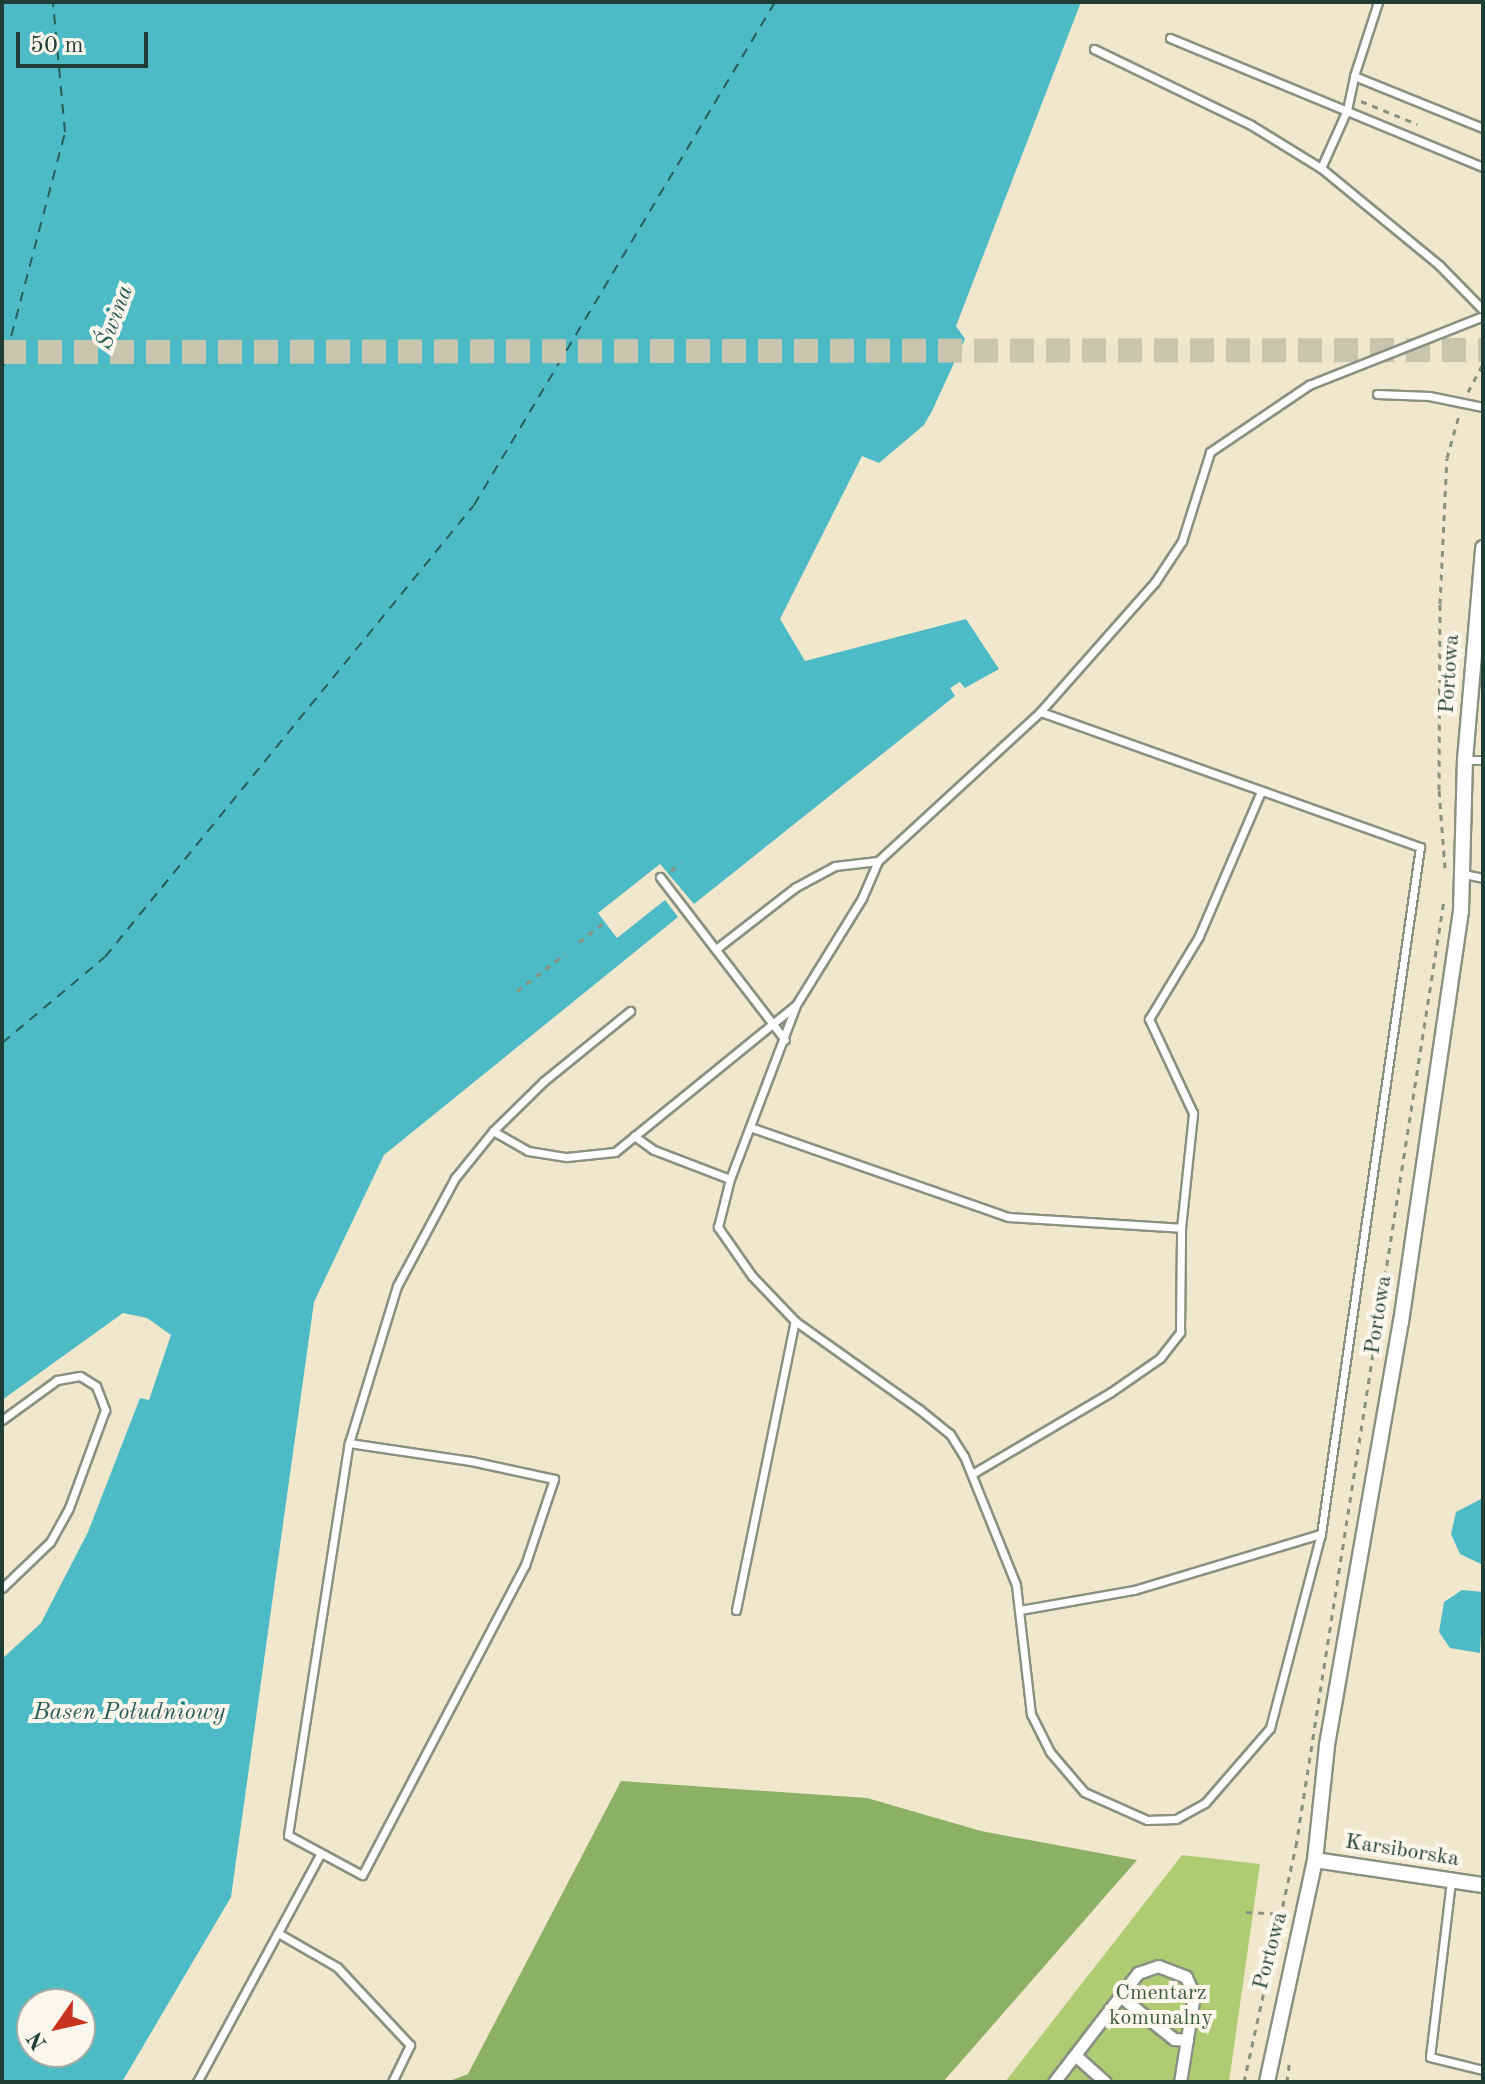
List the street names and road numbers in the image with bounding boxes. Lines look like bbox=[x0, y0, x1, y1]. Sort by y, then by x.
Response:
street label: Portowa bbox=[1434, 634, 1466, 714]
street label: Portowa bbox=[1360, 1274, 1398, 1356]
street label: Karsiborska bbox=[1343, 1829, 1461, 1873]
street label: Portowa bbox=[1248, 1909, 1294, 1993]

